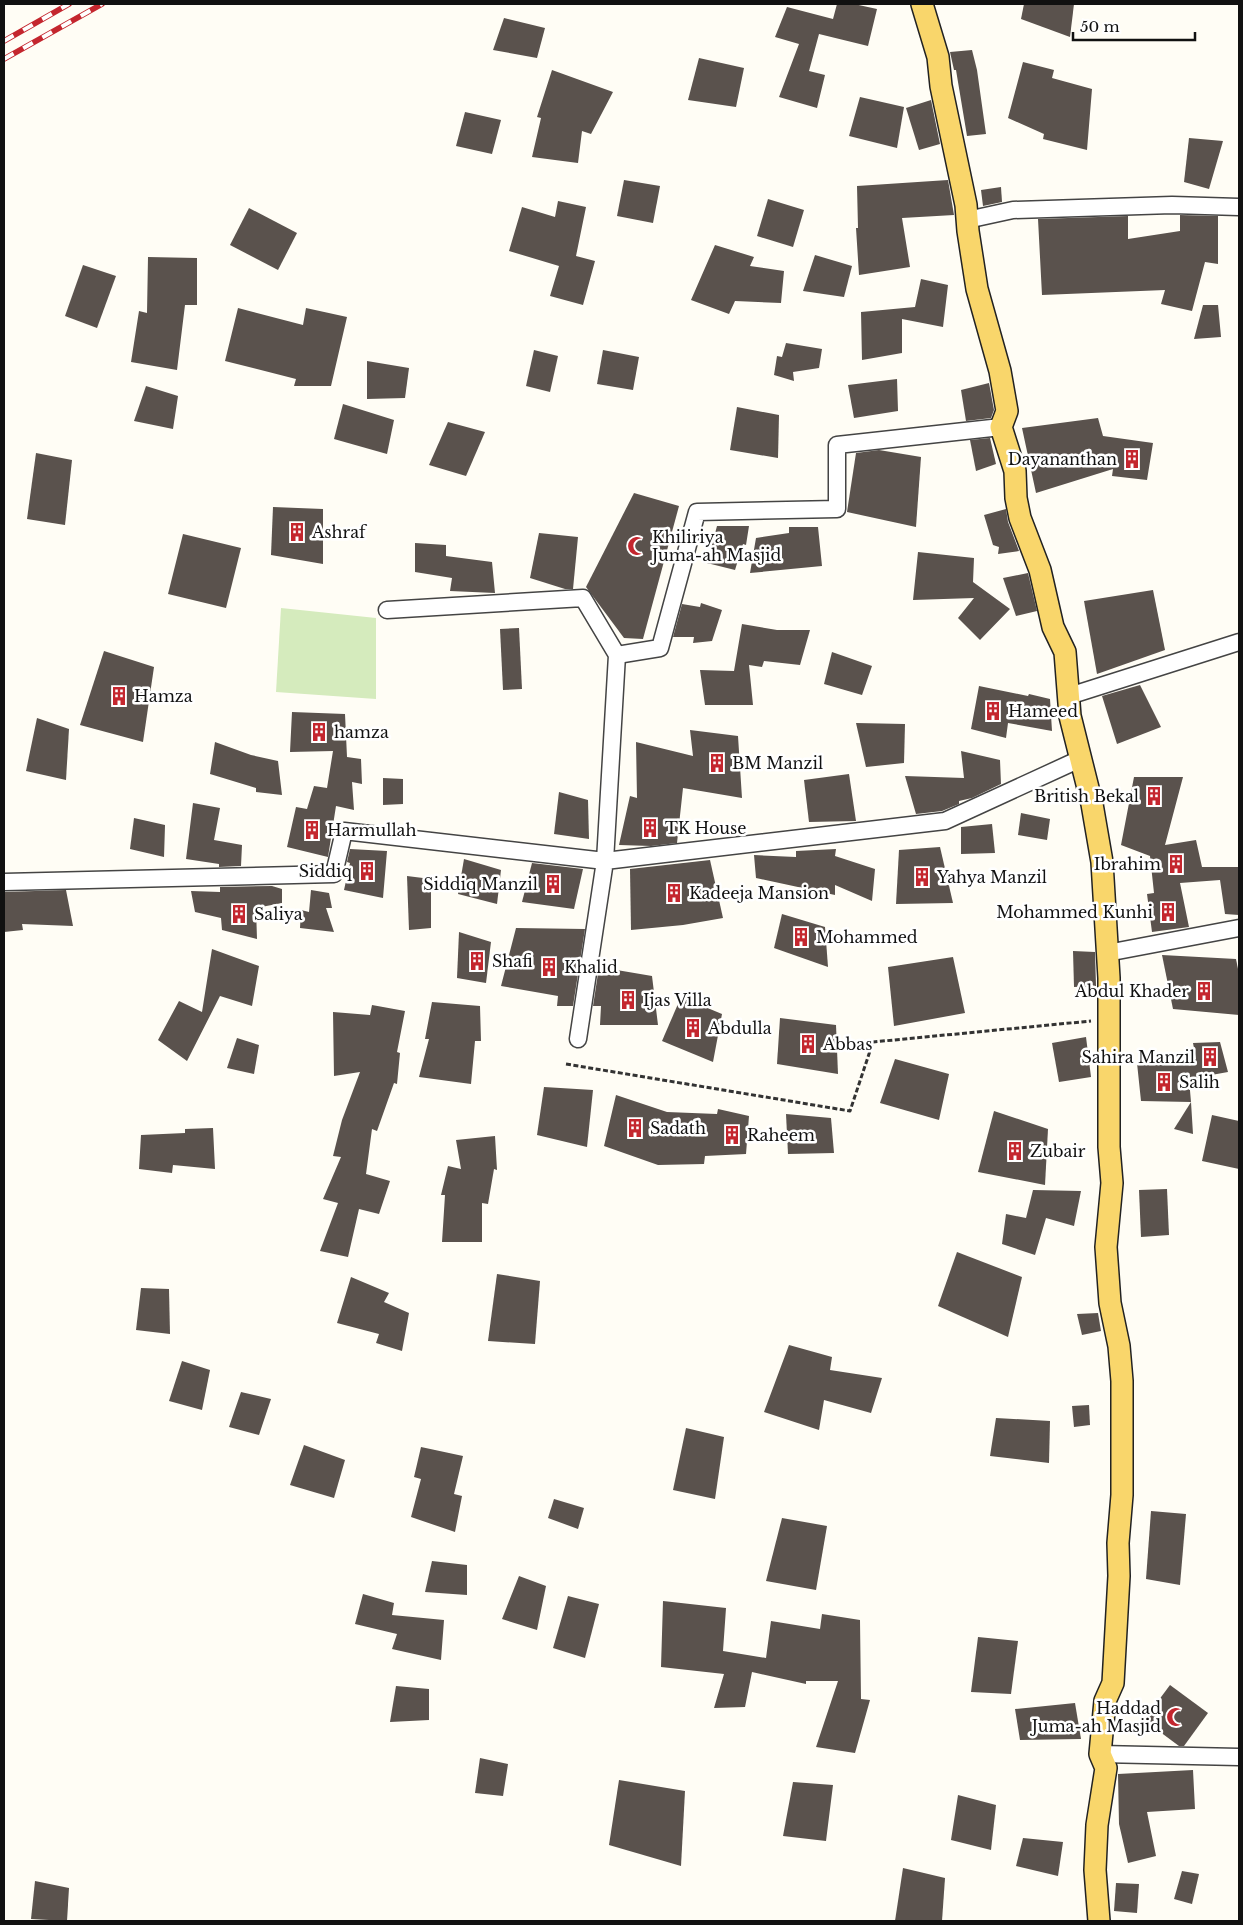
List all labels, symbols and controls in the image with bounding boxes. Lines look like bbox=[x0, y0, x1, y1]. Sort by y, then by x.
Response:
scale bar bbox=[1073, 10, 1196, 42]
text: 50 m bbox=[1080, 17, 1120, 36]
building icon: Dayananthan bbox=[1121, 448, 1143, 470]
place label: Dayananthan bbox=[1008, 449, 1117, 469]
building icon: Ashraf bbox=[286, 521, 308, 543]
place label: Ashraf bbox=[311, 522, 368, 542]
place label: Khiliriya Juma-ah Masjid bbox=[650, 527, 781, 565]
mosque icon: Khiliriya Juma-ah Masjid bbox=[626, 535, 648, 557]
building icon: Hamza bbox=[108, 685, 130, 707]
place label: Hamza bbox=[134, 686, 193, 706]
building icon: Hameed bbox=[982, 700, 1004, 722]
place label: Hameed bbox=[1008, 701, 1078, 721]
building icon: hamza bbox=[308, 721, 330, 743]
place label: hamza bbox=[334, 722, 389, 742]
building icon: BM Manzil bbox=[706, 752, 728, 774]
place label: BM Manzil bbox=[732, 753, 823, 773]
building icon: British Bekal bbox=[1143, 785, 1165, 807]
place label: British Bekal bbox=[1034, 786, 1139, 806]
building icon: TK House bbox=[639, 817, 661, 839]
place label: TK House bbox=[665, 818, 747, 838]
building icon: Harmullah bbox=[301, 819, 323, 841]
place label: Harmullah bbox=[327, 820, 416, 840]
building icon: Ibrahim bbox=[1165, 853, 1187, 875]
place label: Ibrahim bbox=[1094, 854, 1161, 874]
building icon: Siddiq bbox=[356, 860, 378, 882]
place label: Siddiq bbox=[299, 861, 353, 881]
building icon: Yahya Manzil bbox=[911, 866, 933, 888]
place label: Yahya Manzil bbox=[936, 867, 1047, 887]
building icon: Siddiq Manzil bbox=[542, 873, 564, 895]
place label: Siddiq Manzil bbox=[423, 874, 538, 894]
building icon: Kadeeja Mansion bbox=[663, 882, 685, 904]
place label: Kadeeja Mansion bbox=[689, 883, 829, 903]
building icon: Mohammed Kunhi bbox=[1157, 901, 1179, 923]
place label: Mohammed Kunhi bbox=[996, 902, 1154, 922]
building icon: Saliya bbox=[228, 903, 250, 925]
place label: Saliya bbox=[254, 904, 303, 924]
building icon: Mohammed bbox=[790, 926, 812, 948]
place label: Mohammed bbox=[816, 927, 918, 947]
building icon: Shafi bbox=[466, 950, 488, 972]
place label: Shafi bbox=[492, 951, 533, 971]
building icon: Khalid bbox=[538, 956, 560, 978]
place label: Khalid bbox=[564, 957, 618, 977]
building icon: Abdul Khader bbox=[1193, 980, 1215, 1002]
place label: Abdul Khader bbox=[1074, 981, 1189, 1001]
building icon: Ijas Villa bbox=[617, 989, 639, 1011]
place label: Ijas Villa bbox=[643, 990, 712, 1010]
building icon: Abdulla bbox=[682, 1017, 704, 1039]
place label: Abdulla bbox=[707, 1018, 772, 1038]
building icon: Abbas bbox=[797, 1033, 819, 1055]
place label: Abbas bbox=[822, 1034, 872, 1054]
building icon: Sahira Manzil bbox=[1199, 1046, 1221, 1068]
place label: Sahira Manzil bbox=[1082, 1047, 1195, 1067]
building icon: Salih bbox=[1153, 1071, 1175, 1093]
place label: Salih bbox=[1179, 1072, 1220, 1092]
building icon: Sadath bbox=[624, 1117, 646, 1139]
place label: Sadath bbox=[650, 1118, 706, 1138]
building icon: Raheem bbox=[721, 1124, 743, 1146]
place label: Raheem bbox=[747, 1125, 815, 1145]
building icon: Zubair bbox=[1004, 1140, 1026, 1162]
place label: Zubair bbox=[1030, 1141, 1086, 1161]
place label: Haddad Juma-ah Masjid bbox=[1030, 1698, 1161, 1736]
mosque icon: Haddad Juma-ah Masjid bbox=[1165, 1706, 1187, 1728]

